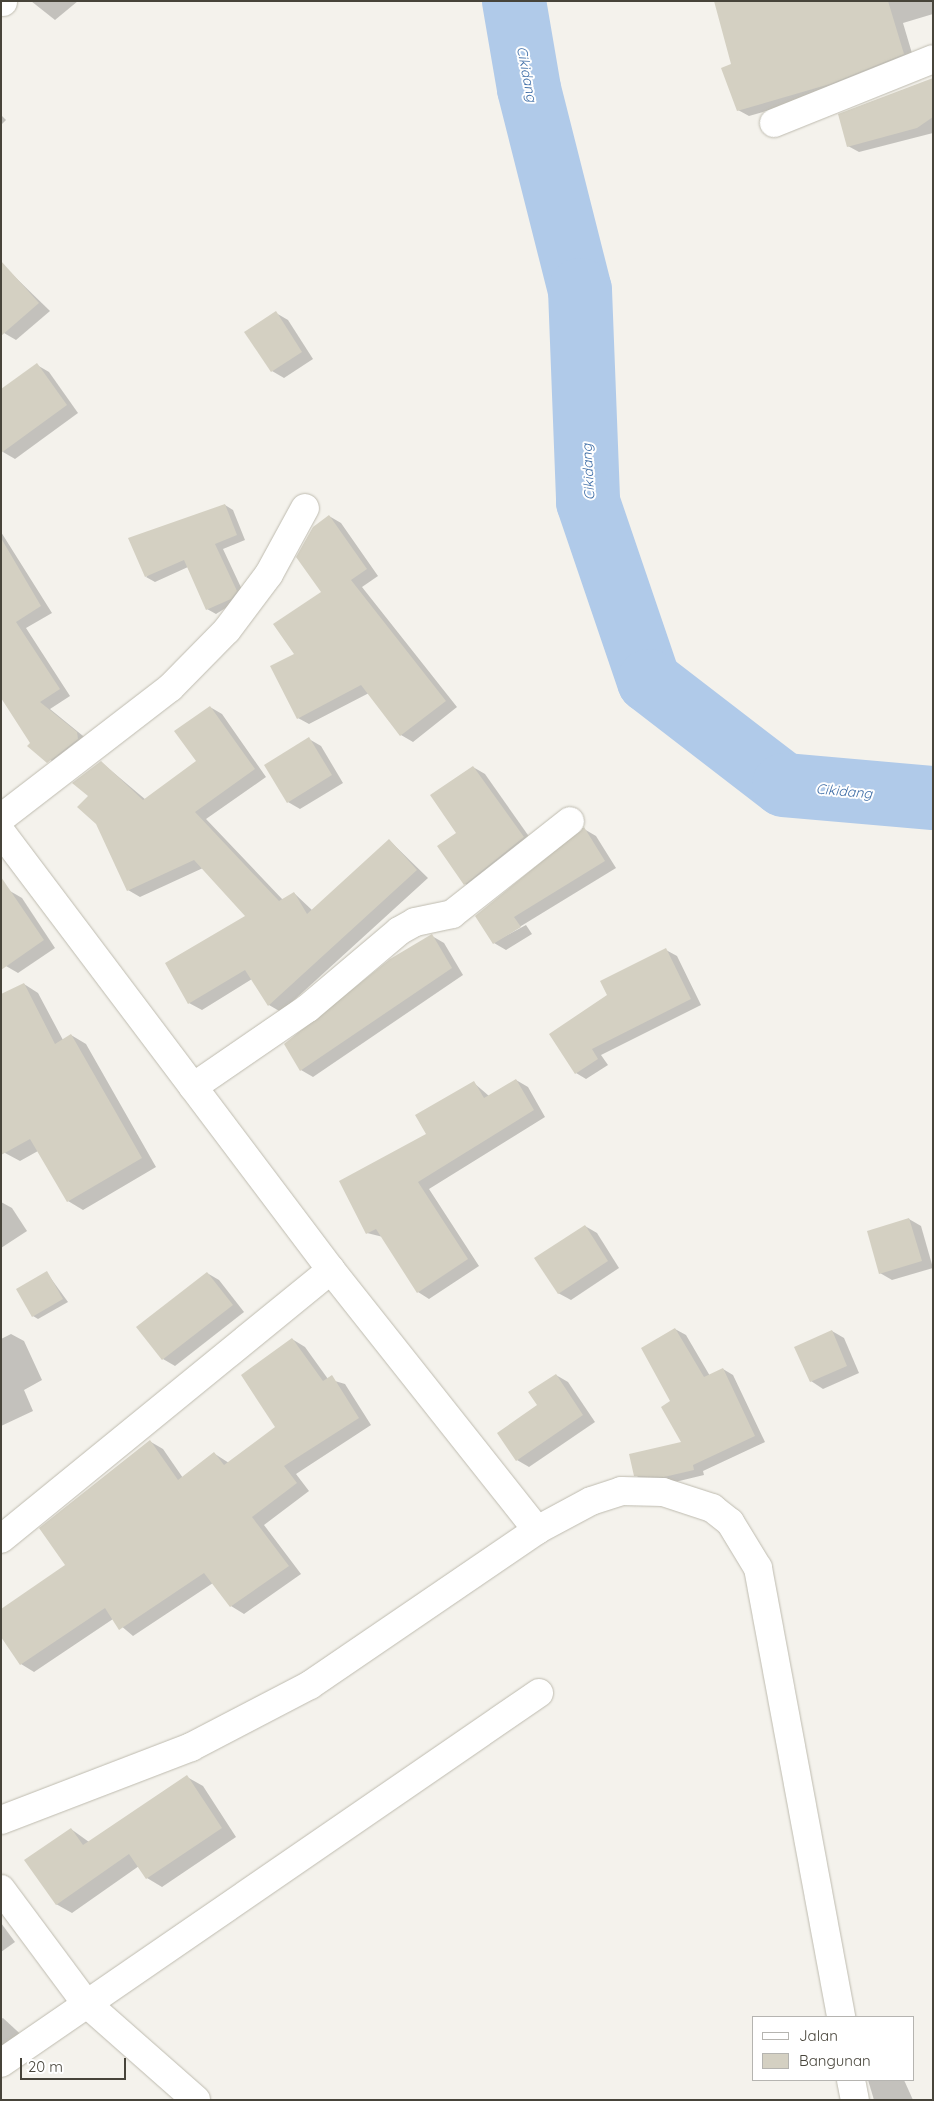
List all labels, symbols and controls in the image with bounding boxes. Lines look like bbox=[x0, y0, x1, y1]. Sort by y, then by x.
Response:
water label: Cikidang bbox=[513, 45, 541, 103]
water label: Cikidang bbox=[578, 443, 598, 501]
water label: Cikidang bbox=[815, 780, 873, 802]
legend bbox=[752, 2016, 914, 2081]
text: Jalan bbox=[799, 2026, 838, 2045]
scale bar bbox=[22, 2048, 129, 2080]
text: Bangunan bbox=[799, 2051, 871, 2070]
text: 20 m bbox=[28, 2057, 63, 2076]

